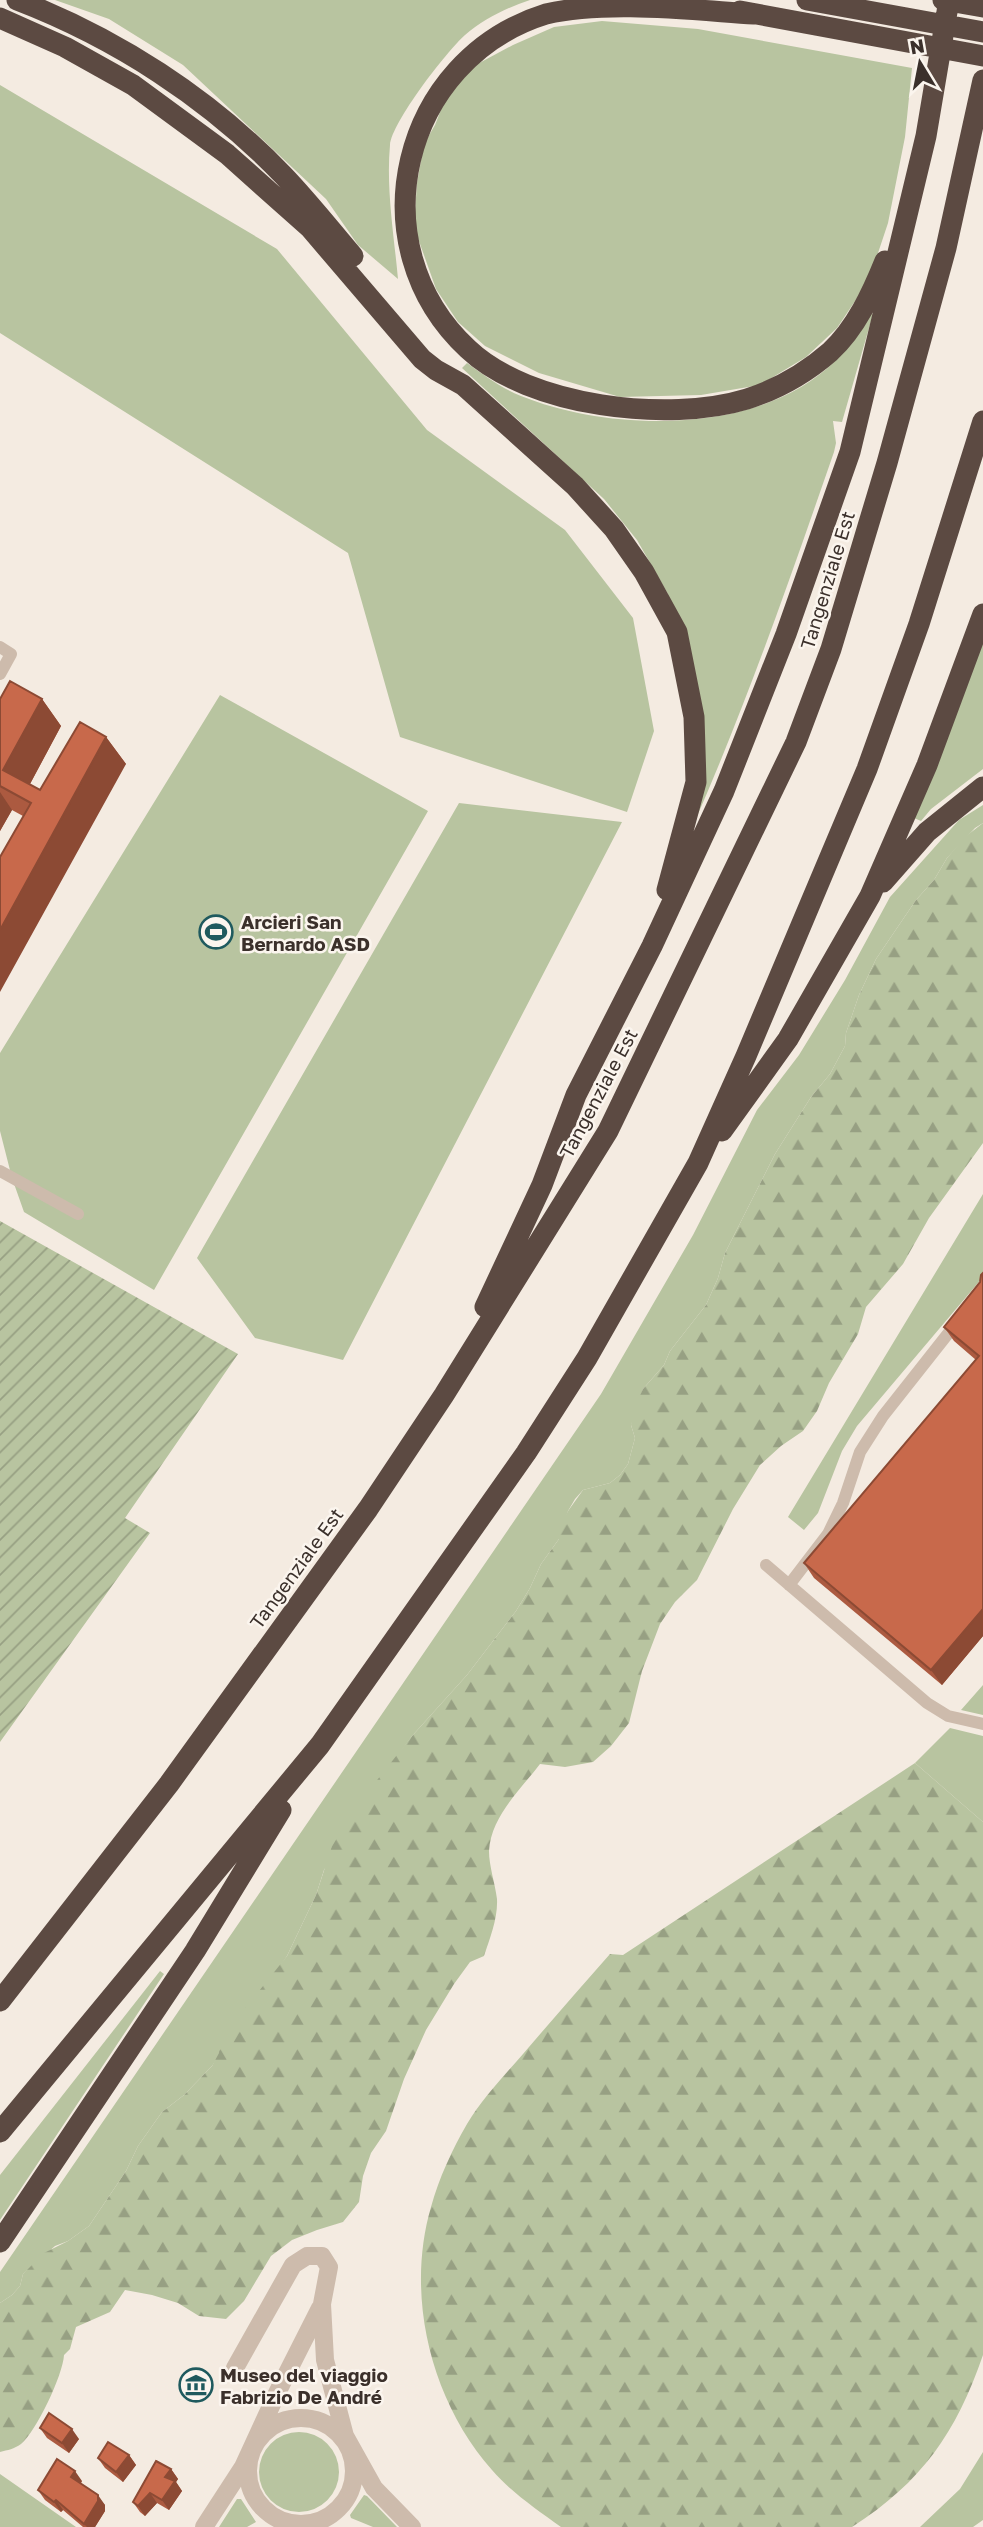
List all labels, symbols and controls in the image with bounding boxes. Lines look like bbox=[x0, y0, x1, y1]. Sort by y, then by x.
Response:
north arrow bbox=[885, 28, 955, 98]
text: N bbox=[908, 33, 926, 58]
street label: Tangenziale Est bbox=[795, 508, 859, 652]
place label: Arcieri San Bernardo ASD bbox=[241, 910, 370, 955]
sports icon: Arcieri San Bernardo ASD bbox=[197, 913, 235, 951]
street label: Tangenziale Est bbox=[554, 1024, 642, 1162]
street label: Tangenziale Est bbox=[245, 1503, 347, 1633]
place label: Museo del viaggio Fabrizio De André bbox=[220, 2363, 388, 2408]
museum icon: Museo del viaggio Fabrizio De André bbox=[177, 2366, 215, 2404]

